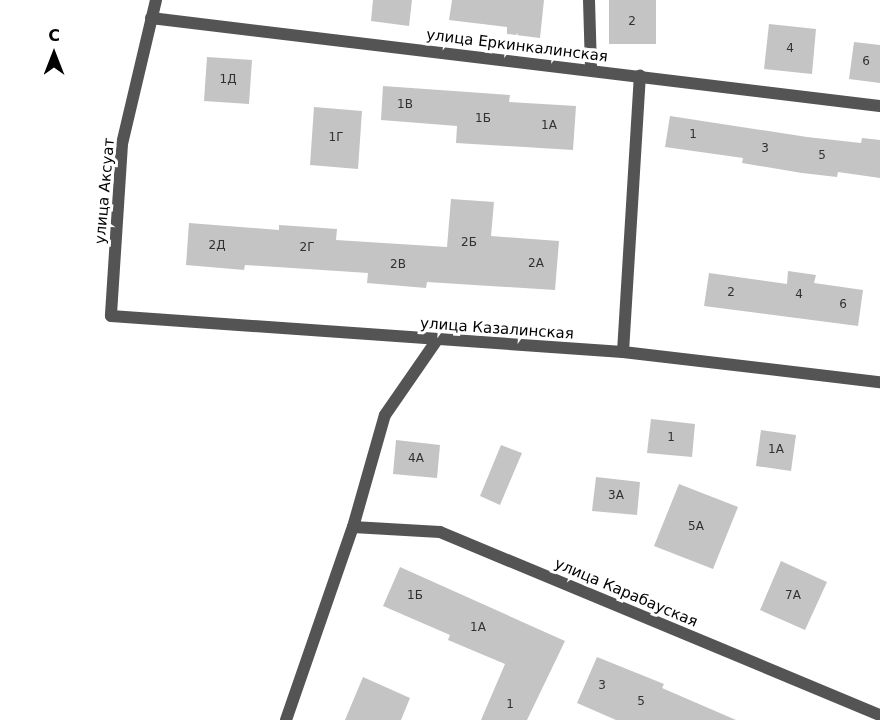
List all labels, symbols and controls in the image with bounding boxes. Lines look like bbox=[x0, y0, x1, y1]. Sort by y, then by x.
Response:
house number: 2 bbox=[628, 15, 636, 29]
north arrow bbox=[24, 24, 84, 84]
text: С bbox=[48, 26, 60, 45]
street label: улица Еркинкалинская bbox=[425, 26, 609, 66]
house number: 4 bbox=[786, 42, 794, 56]
house number: 6 bbox=[862, 55, 870, 69]
house number: 1Д bbox=[219, 73, 237, 87]
house number: 1В bbox=[397, 98, 413, 112]
house number: 1Б bbox=[475, 112, 491, 126]
house number: 1А bbox=[541, 119, 557, 133]
house number: 1 bbox=[689, 128, 697, 142]
house number: 1Г bbox=[329, 131, 343, 145]
street label: улица Аксуат bbox=[91, 137, 119, 245]
house number: 3 bbox=[761, 142, 769, 156]
house number: 5 bbox=[818, 149, 826, 163]
house number: 2Б bbox=[461, 236, 477, 250]
house number: 2Д bbox=[208, 239, 226, 253]
house number: 2Г bbox=[300, 241, 314, 255]
house number: 2А bbox=[528, 257, 544, 271]
house number: 2В bbox=[390, 258, 406, 272]
house number: 2 bbox=[727, 286, 735, 300]
house number: 4 bbox=[795, 288, 803, 302]
house number: 6 bbox=[839, 298, 847, 312]
street label: улица Казалинская bbox=[420, 315, 574, 343]
house number: 1 bbox=[667, 431, 675, 445]
house number: 1А bbox=[768, 443, 784, 457]
house number: 4А bbox=[408, 452, 424, 466]
house number: 3А bbox=[608, 489, 624, 503]
house number: 5А bbox=[688, 520, 704, 534]
street label: улица Карабауская bbox=[552, 555, 700, 631]
house number: 1Б bbox=[407, 589, 423, 603]
house number: 7А bbox=[785, 589, 801, 603]
house number: 1А bbox=[470, 621, 486, 635]
house number: 3 bbox=[598, 679, 606, 693]
house number: 5 bbox=[637, 695, 645, 709]
house number: 1 bbox=[506, 698, 514, 712]

